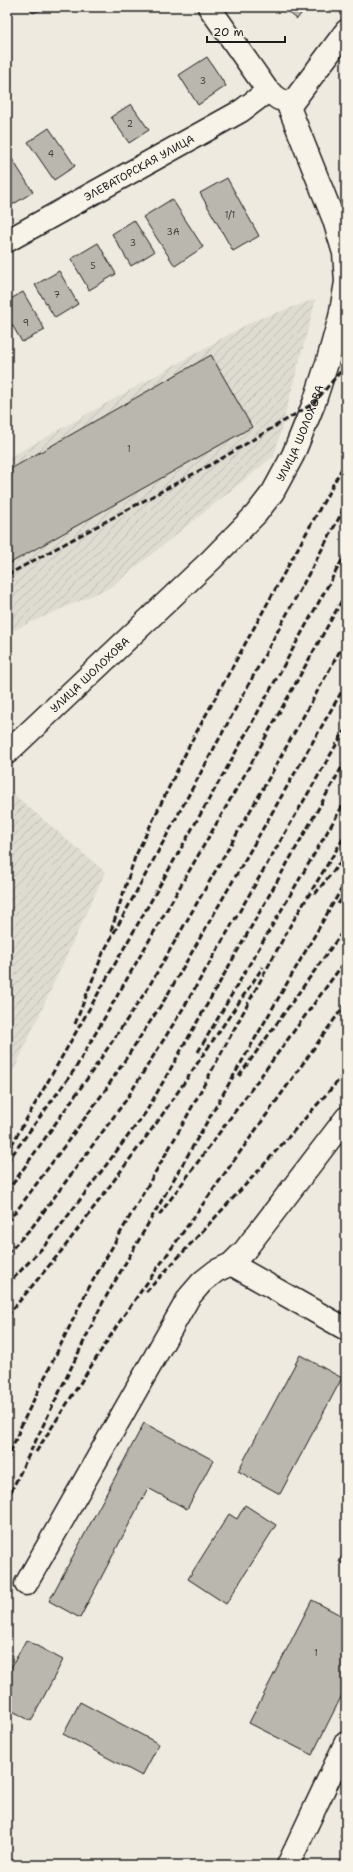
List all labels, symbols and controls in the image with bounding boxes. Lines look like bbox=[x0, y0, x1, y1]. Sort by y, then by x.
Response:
scale bar bbox=[207, 18, 285, 44]
text: 20 m bbox=[213, 24, 244, 40]
house number: 3 bbox=[200, 75, 206, 87]
house number: 2 bbox=[127, 118, 133, 130]
street label: ЭЛЕВАТОРСКАЯ УЛИЦА bbox=[81, 131, 197, 205]
house number: 4 bbox=[48, 148, 54, 160]
house number: 1/1 bbox=[225, 209, 235, 221]
house number: 3А bbox=[167, 226, 180, 238]
house number: 3 bbox=[130, 237, 136, 249]
house number: 5 bbox=[90, 260, 96, 272]
house number: 7 bbox=[54, 289, 60, 301]
house number: 9 bbox=[23, 317, 29, 329]
street label: УЛИЦА ШОЛОХОВА bbox=[273, 383, 327, 484]
house number: 1 bbox=[127, 443, 131, 455]
street label: УЛИЦА ШОЛОХОВА bbox=[47, 634, 133, 716]
house number: 1 bbox=[314, 1647, 318, 1659]

